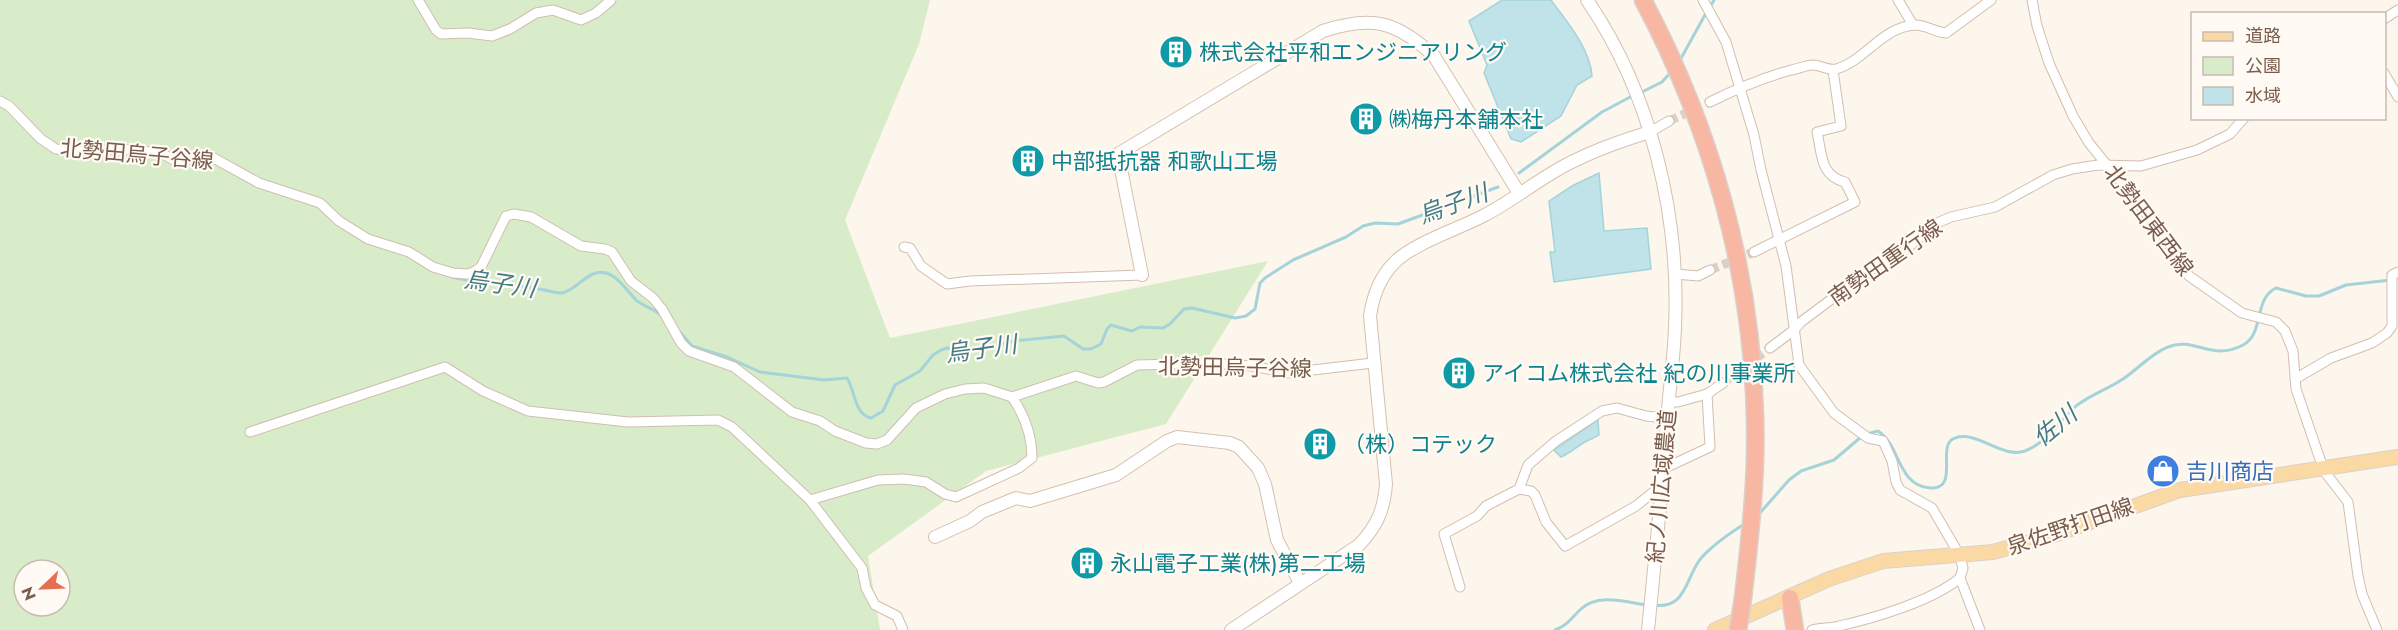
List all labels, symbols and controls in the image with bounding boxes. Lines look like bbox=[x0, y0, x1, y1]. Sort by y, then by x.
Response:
legend bbox=[2191, 12, 2386, 120]
text: 道路 bbox=[2245, 23, 2281, 49]
building icon: 株式会社平和エンジニアリング bbox=[1158, 34, 1194, 70]
place label: 株式会社平和エンジニアリング bbox=[1199, 36, 1507, 68]
text: 公園 bbox=[2245, 53, 2281, 79]
text: 水域 bbox=[2245, 83, 2281, 109]
building icon: ㈱梅丹本舗本社 bbox=[1348, 101, 1384, 137]
place label: ㈱梅丹本舗本社 bbox=[1389, 103, 1543, 135]
street label: 北勢田烏子谷線 bbox=[59, 131, 215, 177]
building icon: 中部抵抗器 和歌山工場 bbox=[1010, 143, 1046, 179]
place label: 中部抵抗器 和歌山工場 bbox=[1051, 145, 1278, 177]
street label: 北勢田東西線 bbox=[2096, 158, 2202, 282]
water label: 烏子川 bbox=[1413, 174, 1495, 232]
street label: 南勢田重行線 bbox=[1822, 211, 1948, 313]
water label: 烏子川 bbox=[462, 261, 541, 306]
water label: 烏子川 bbox=[943, 326, 1022, 371]
street label: 北勢田烏子谷線 bbox=[1158, 350, 1312, 384]
building icon: アイコム株式会社 紀の川事業所 bbox=[1441, 355, 1477, 391]
place label: アイコム株式会社 紀の川事業所 bbox=[1482, 357, 1796, 389]
water label: 佐川 bbox=[2025, 395, 2087, 454]
street label: 紀ノ川広域農道 bbox=[1638, 408, 1684, 564]
building icon: （株）コテック bbox=[1302, 426, 1338, 462]
place label: （株）コテック bbox=[1343, 428, 1497, 460]
shop icon: 吉川商店 bbox=[2145, 453, 2181, 489]
place label: 吉川商店 bbox=[2186, 455, 2274, 487]
street label: 泉佐野打田線 bbox=[2002, 489, 2138, 563]
building icon: 永山電子工業(株)第二工場 bbox=[1069, 545, 1105, 581]
place label: 永山電子工業(株)第二工場 bbox=[1110, 547, 1366, 579]
north arrow bbox=[12, 558, 72, 618]
text: N bbox=[16, 583, 42, 604]

